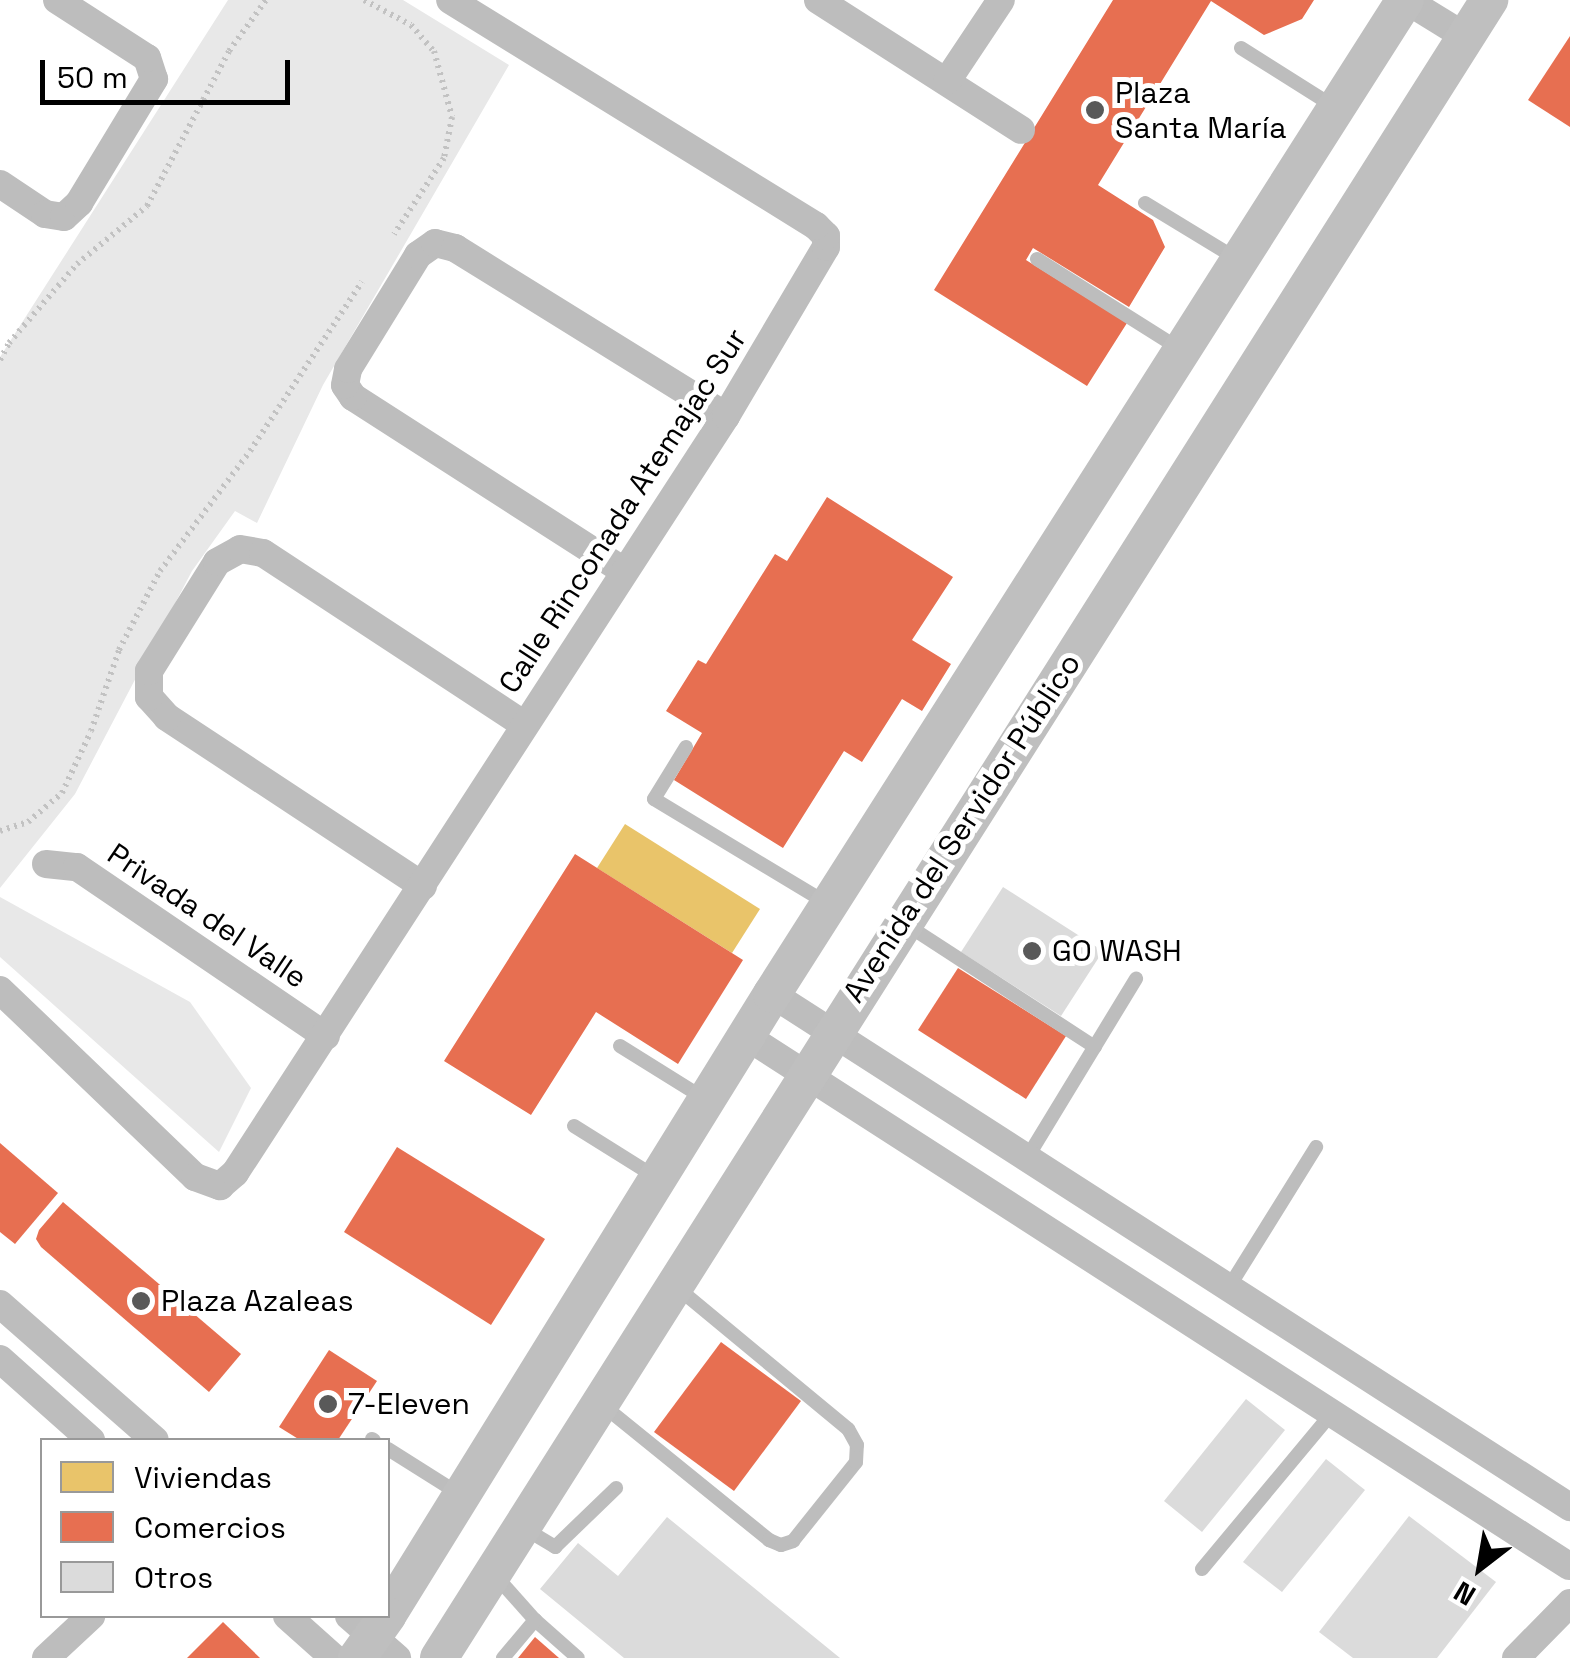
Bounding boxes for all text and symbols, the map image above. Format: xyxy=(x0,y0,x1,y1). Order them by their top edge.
scale bar xyxy=(45,40,295,102)
text: 50 m xyxy=(57,58,128,97)
place label: Plaza Santa María xyxy=(1115,75,1286,146)
marker: Plaza Santa María xyxy=(1084,99,1106,121)
street label: Calle Rinconada Atemajac Sur xyxy=(491,322,755,700)
street label: Avenida del Servidor Público xyxy=(836,647,1088,1009)
street label: Privada del Valle xyxy=(100,836,314,996)
place label: GO WASH xyxy=(1052,933,1182,969)
marker: GO WASH xyxy=(1021,940,1043,962)
place label: Plaza Azaleas xyxy=(161,1283,354,1319)
marker: Plaza Azaleas xyxy=(130,1290,152,1312)
place label: 7-Eleven xyxy=(348,1386,470,1422)
marker: 7-Eleven xyxy=(317,1393,339,1415)
legend xyxy=(40,1438,390,1618)
text: Viviendas xyxy=(134,1458,272,1497)
text: Comercios xyxy=(134,1508,286,1547)
north arrow xyxy=(1430,1518,1530,1618)
text: Otros xyxy=(134,1558,213,1597)
text: N xyxy=(1447,1573,1482,1614)

